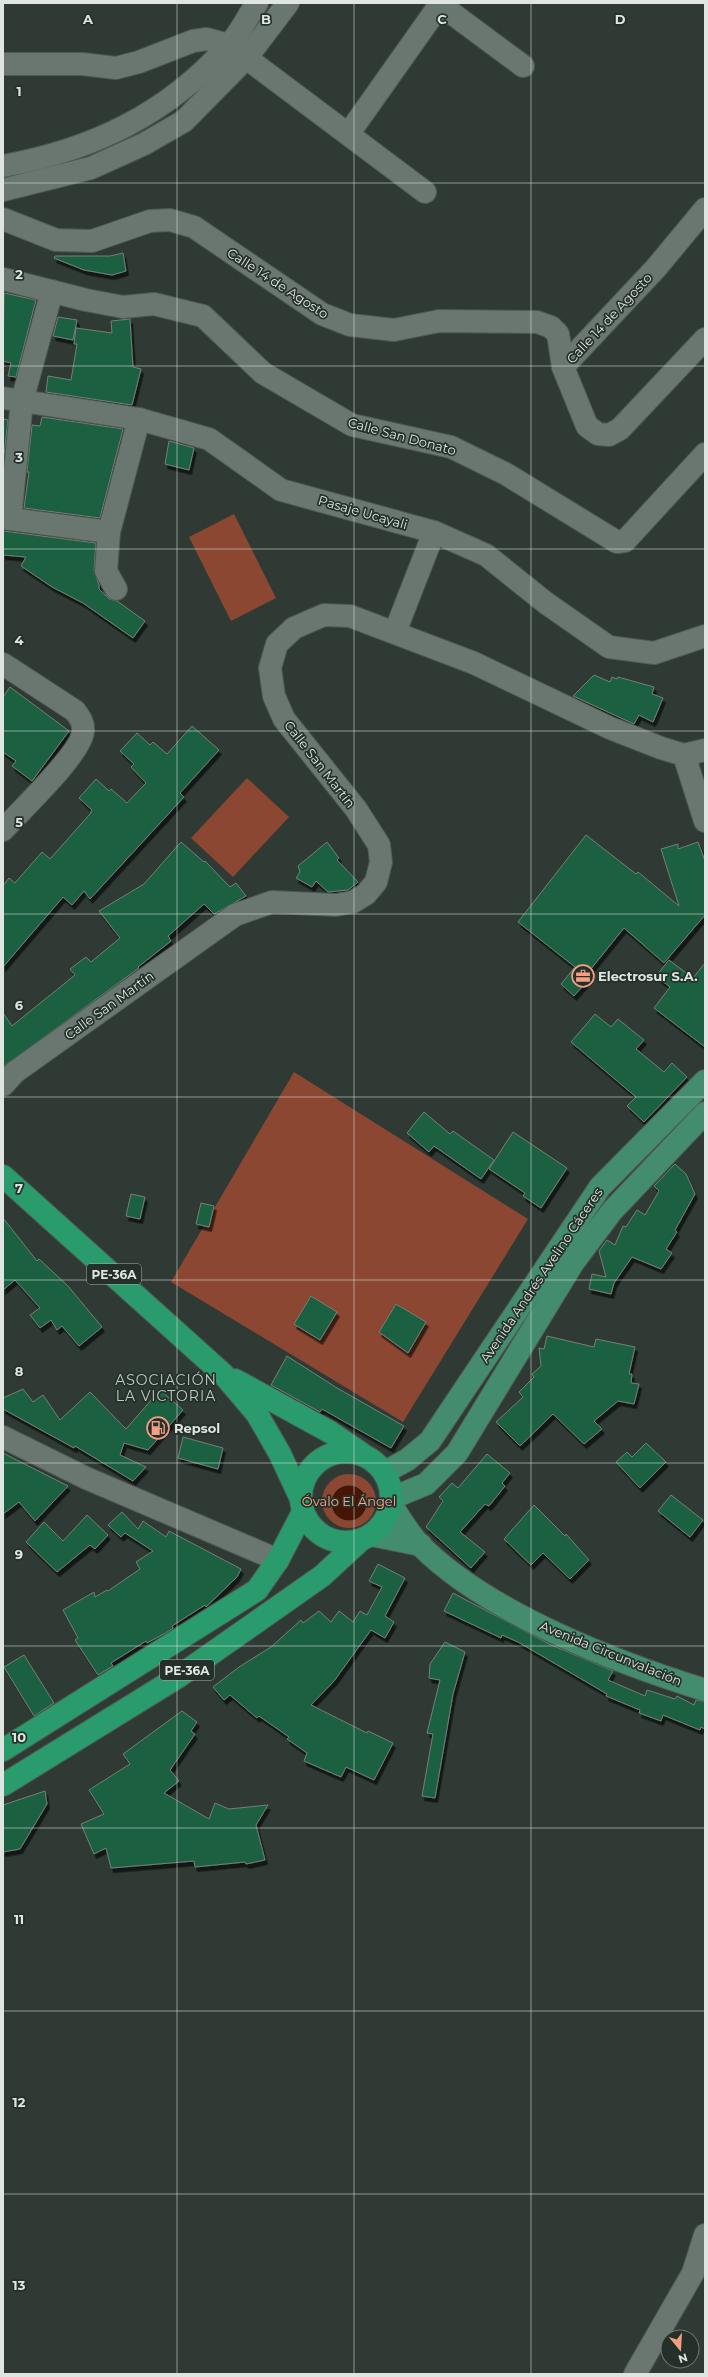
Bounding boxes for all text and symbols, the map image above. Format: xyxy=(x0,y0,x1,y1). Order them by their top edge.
text: A xyxy=(82,11,94,27)
text: B xyxy=(261,11,271,27)
text: C xyxy=(437,11,447,27)
text: D xyxy=(615,11,626,27)
text: 1 xyxy=(16,83,22,99)
street label: Calle 14 de Agosto xyxy=(224,244,332,322)
text: 2 xyxy=(15,266,23,282)
street label: Calle 14 de Agosto xyxy=(563,270,655,366)
street label: Calle San Donato xyxy=(346,414,458,458)
text: 3 xyxy=(14,449,23,465)
street label: Pasaje Ucayali xyxy=(317,492,409,532)
text: 4 xyxy=(15,632,24,648)
street label: Calle San Martín xyxy=(281,717,359,811)
text: 5 xyxy=(15,814,23,830)
office icon: Electrosur S.A. xyxy=(570,963,596,989)
street label: Calle San Martín xyxy=(61,967,157,1043)
place label: Electrosur S.A. xyxy=(598,968,698,984)
text: 6 xyxy=(15,997,24,1013)
text: 7 xyxy=(15,1180,23,1196)
street label: Avenida Andrés Avelino Cáceres xyxy=(476,1184,606,1366)
road number: PE-36A xyxy=(87,1264,141,1284)
text: 8 xyxy=(15,1363,24,1379)
district label: ASOCIACIÓN LA VICTORIA xyxy=(115,1371,217,1405)
fuel station icon: Repsol xyxy=(145,1415,171,1441)
place label: Repsol xyxy=(174,1420,220,1436)
park label: Óvalo El Ángel xyxy=(302,1493,396,1509)
text: 9 xyxy=(15,1546,23,1562)
street label: Avenida Circunvalación xyxy=(538,1617,684,1689)
road number: PE-36A xyxy=(160,1660,214,1680)
text: 10 xyxy=(12,1729,26,1745)
text: 11 xyxy=(14,1911,24,1927)
text: 12 xyxy=(13,2094,26,2110)
text: 13 xyxy=(13,2277,26,2293)
north arrow xyxy=(660,2329,700,2369)
text: N xyxy=(677,2350,689,2367)

